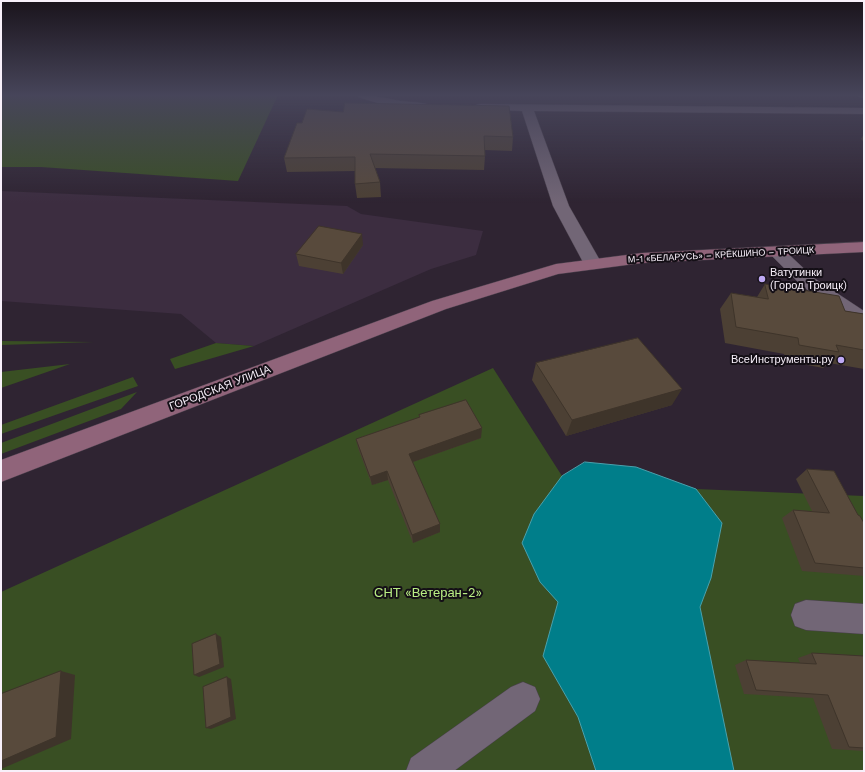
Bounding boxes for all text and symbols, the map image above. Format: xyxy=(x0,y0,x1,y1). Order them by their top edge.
street label: М-1 «БЕЛАРУСЬ» – КРЁКШИНО – ТРОИЦК xyxy=(628,245,814,265)
place label: Ватутинки (Город Троицк) xyxy=(770,266,847,292)
marker: Ватутинки (Город Троицк) xyxy=(757,274,767,284)
place label: ВсеИнструменты.ру xyxy=(731,353,833,367)
marker: ВсеИнструменты.ру xyxy=(836,355,846,365)
street label: ГОРОДСКАЯ УЛИЦА xyxy=(168,363,272,413)
park label: СНТ «Ветеран-2» xyxy=(374,585,482,601)

